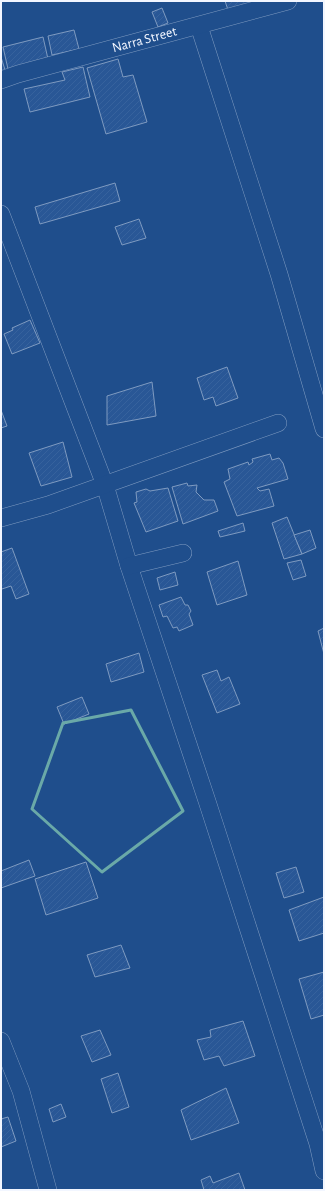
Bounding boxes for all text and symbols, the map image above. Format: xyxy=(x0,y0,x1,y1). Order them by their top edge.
street label: Narra Street xyxy=(111,24,179,55)

